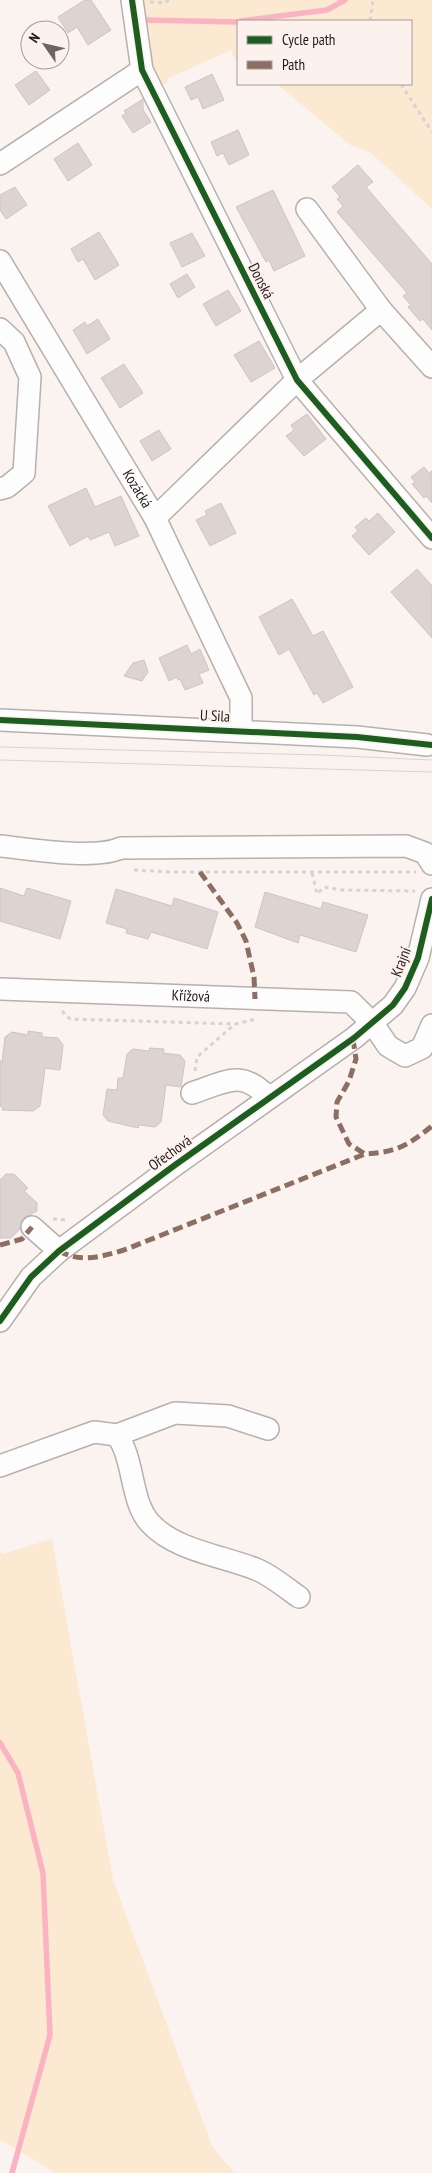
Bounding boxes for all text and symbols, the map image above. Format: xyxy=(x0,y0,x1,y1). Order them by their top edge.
north arrow xyxy=(20,20,70,70)
legend xyxy=(237,20,412,85)
text: N xyxy=(25,30,44,46)
text: Cycle path xyxy=(282,30,335,49)
text: Path xyxy=(282,55,305,74)
street label: Donská xyxy=(244,260,279,302)
street label: Kozácká xyxy=(119,466,157,511)
street label: U Sila xyxy=(199,705,231,726)
street label: Krajní xyxy=(386,944,415,979)
street label: Křížová xyxy=(171,985,210,1006)
street label: Ořechová xyxy=(144,1131,195,1175)

